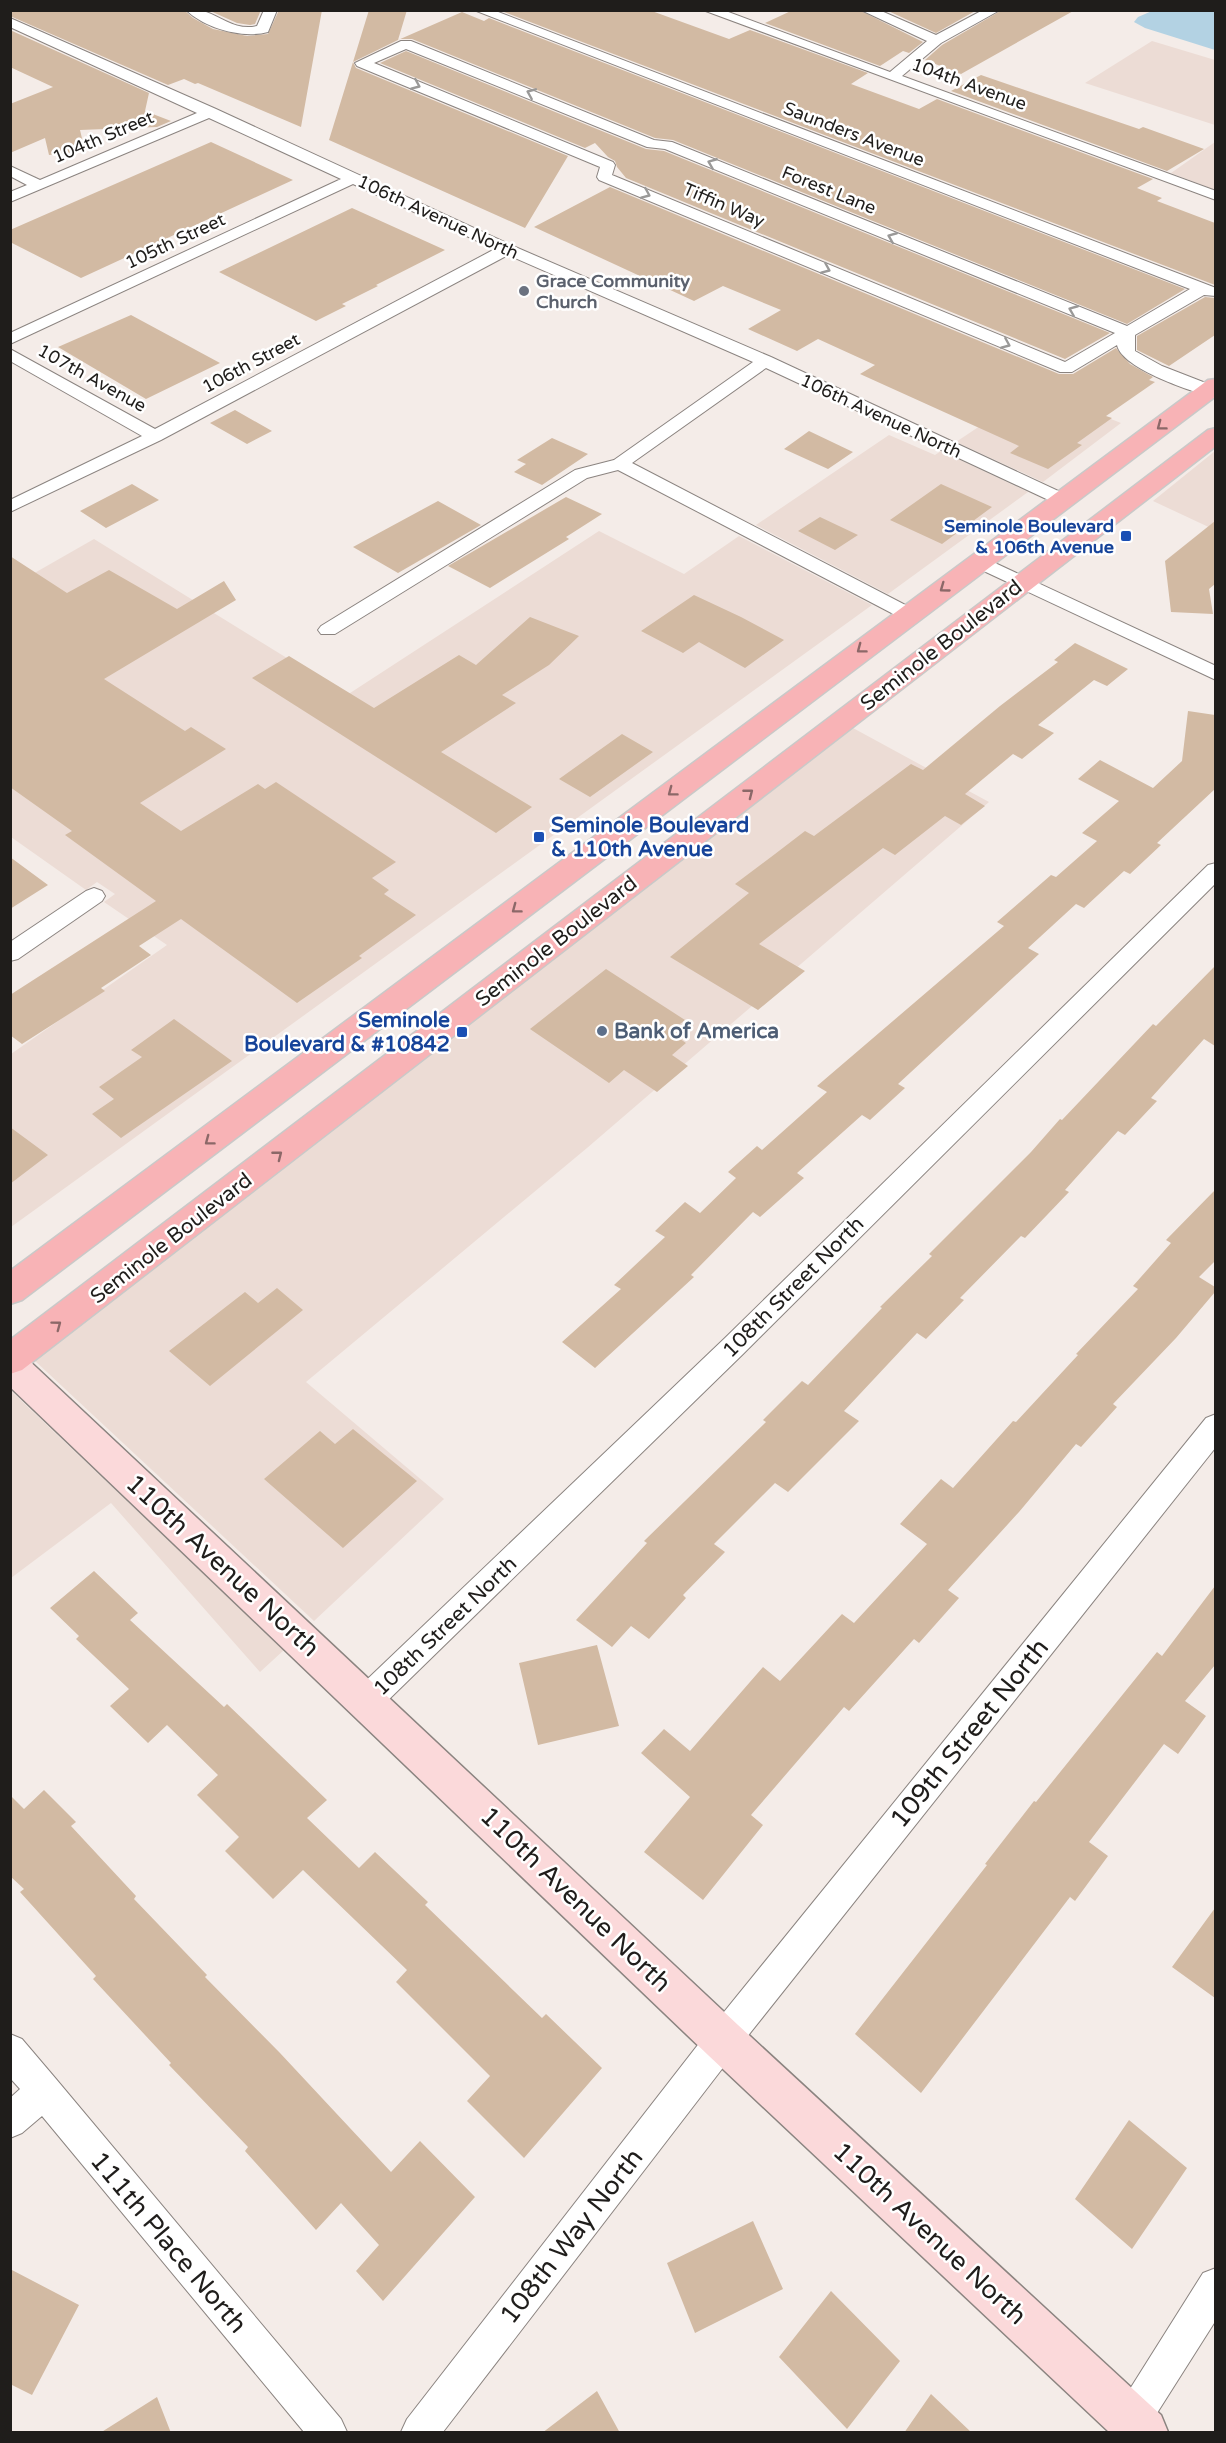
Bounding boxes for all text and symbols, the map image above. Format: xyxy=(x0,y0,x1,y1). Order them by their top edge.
street label: 104th Avenue xyxy=(908,53,1030,115)
one-way arrow xyxy=(410,78,421,90)
one-way arrow xyxy=(526,88,537,100)
street label: Saunders Avenue xyxy=(780,97,928,171)
street label: 104th Street xyxy=(49,106,157,168)
one-way arrow xyxy=(707,158,718,170)
street label: Forest Lane xyxy=(779,161,879,219)
street label: 106th Avenue North xyxy=(354,170,522,264)
street label: Tiffin Way xyxy=(680,178,768,232)
one-way arrow xyxy=(640,187,651,199)
street label: 105th Street xyxy=(121,208,229,274)
one-way arrow xyxy=(888,231,898,244)
one-way arrow xyxy=(820,262,831,274)
place label: Grace Community Church xyxy=(536,270,690,313)
marker: Grace Community Church xyxy=(517,284,531,298)
one-way arrow xyxy=(1068,305,1079,317)
street label: 106th Street xyxy=(198,328,304,398)
one-way arrow xyxy=(1000,337,1011,349)
street label: 107th Avenue xyxy=(34,339,150,417)
street label: 106th Avenue North xyxy=(797,369,965,463)
one-way arrow xyxy=(1157,418,1168,429)
place label: Seminole Boulevard & 106th Avenue xyxy=(944,515,1114,558)
marker: Seminole Boulevard & 106th Avenue xyxy=(1119,529,1133,543)
street label: Seminole Boulevard xyxy=(855,575,1027,716)
one-way arrow xyxy=(939,581,950,592)
one-way arrow xyxy=(857,642,868,653)
one-way arrow xyxy=(667,785,678,796)
one-way arrow xyxy=(743,789,754,800)
place label: Seminole Boulevard & 110th Avenue xyxy=(551,813,749,862)
marker: Seminole Boulevard & 110th Avenue xyxy=(532,830,546,844)
street label: Seminole Boulevard xyxy=(470,871,642,1012)
one-way arrow xyxy=(512,902,523,913)
place label: Seminole Boulevard & #10842 xyxy=(244,1008,450,1057)
place label: Bank of America xyxy=(614,1019,779,1044)
marker: Bank of America xyxy=(595,1024,609,1038)
marker: Seminole Boulevard & #10842 xyxy=(455,1025,469,1039)
one-way arrow xyxy=(205,1133,216,1144)
one-way arrow xyxy=(272,1151,283,1162)
street label: Seminole Boulevard xyxy=(85,1168,257,1309)
street label: 108th Street North xyxy=(718,1212,869,1363)
one-way arrow xyxy=(50,1321,61,1332)
street label: 110th Avenue North xyxy=(119,1468,326,1663)
street label: 108th Street North xyxy=(369,1552,522,1701)
street label: 109th Street North xyxy=(884,1632,1055,1834)
street label: 110th Avenue North xyxy=(474,1800,678,1999)
street label: 110th Avenue North xyxy=(826,2136,1033,2331)
street label: 108th Way North xyxy=(493,2142,649,2330)
street label: 111th Place North xyxy=(84,2145,254,2339)

